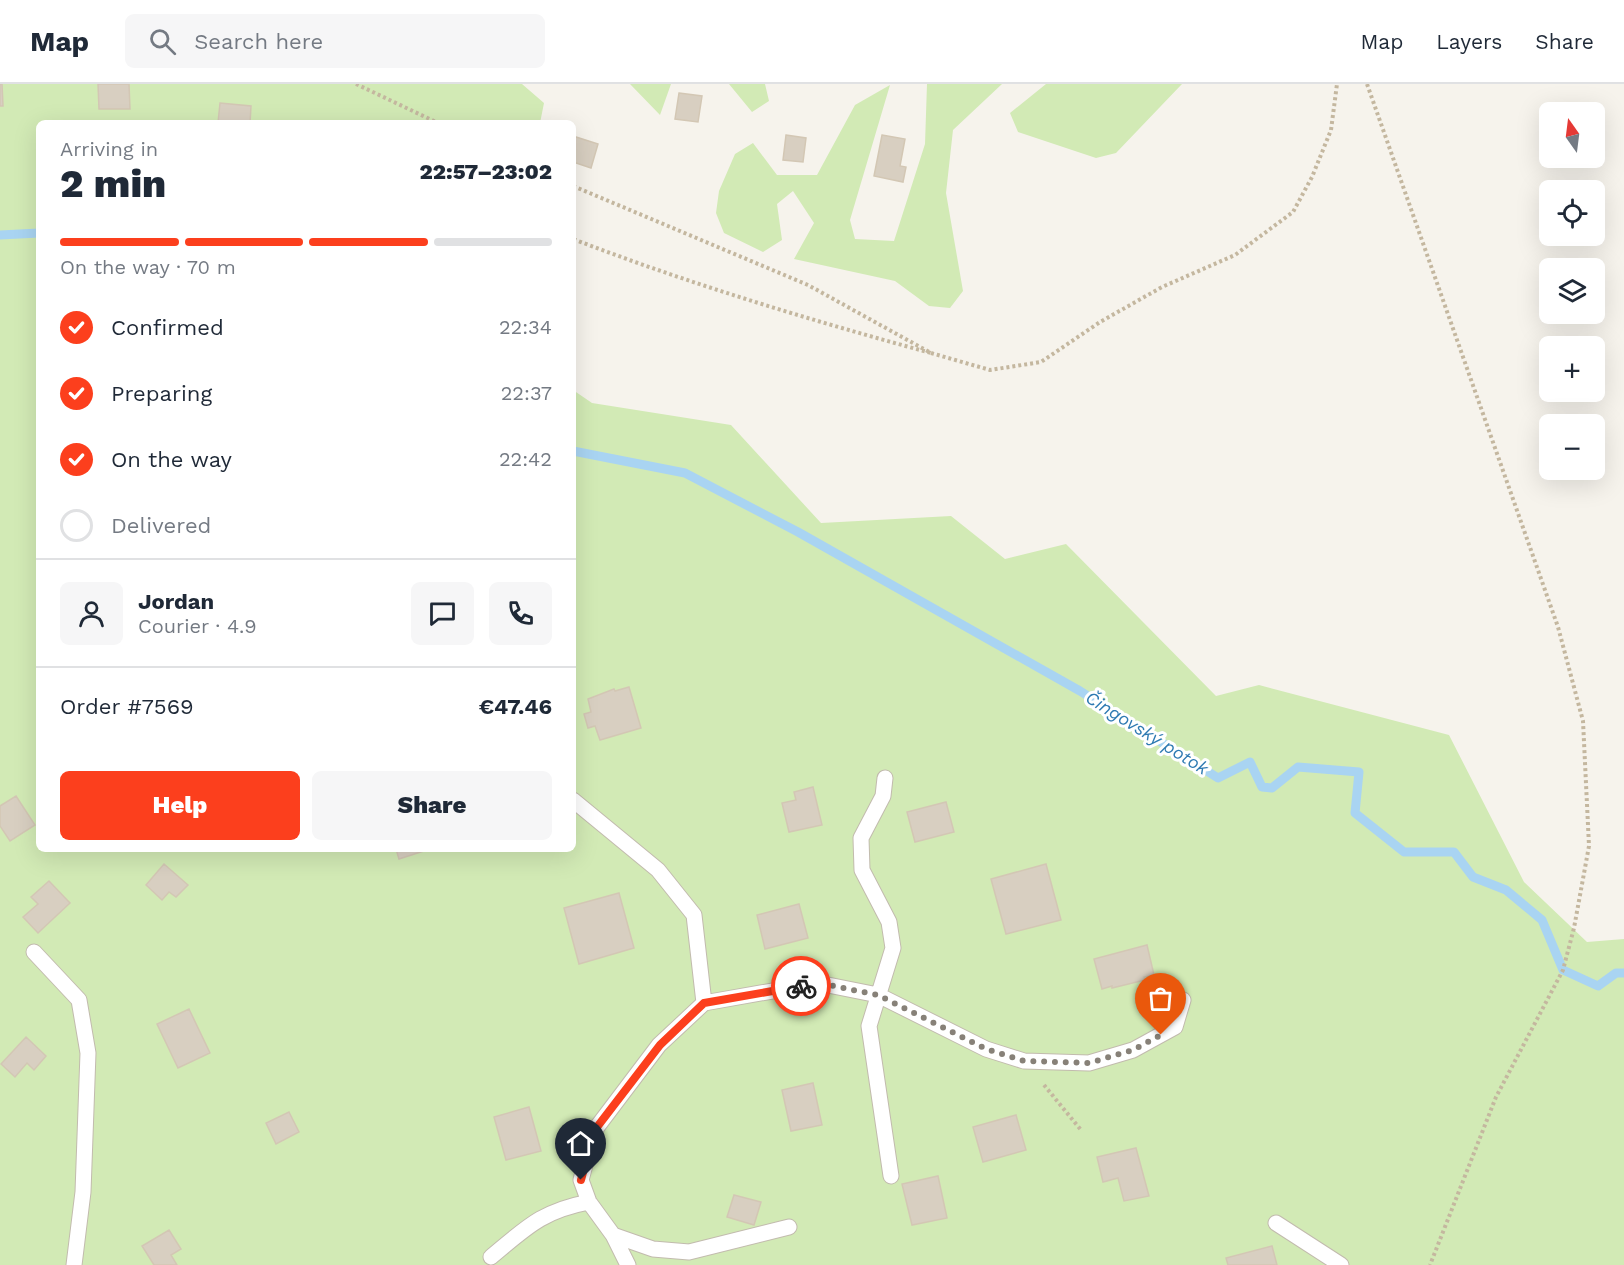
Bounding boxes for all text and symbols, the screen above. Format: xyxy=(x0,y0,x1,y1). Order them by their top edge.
search box xyxy=(125,14,545,68)
text: Map xyxy=(30,25,89,58)
icon: search xyxy=(146,25,179,58)
text: Search here xyxy=(194,29,323,54)
text: Map xyxy=(1360,29,1403,54)
text: Layers xyxy=(1436,29,1502,54)
text: Share xyxy=(1535,29,1594,54)
north arrow xyxy=(1539,102,1605,168)
map controls xyxy=(1539,102,1605,480)
text: Arriving in xyxy=(60,137,158,161)
text: 22:57–23:02 xyxy=(420,159,552,184)
text: 2 min xyxy=(60,161,166,206)
button: locate xyxy=(1539,180,1605,246)
text: On the way · 70 m xyxy=(60,255,236,279)
button: layers xyxy=(1539,258,1605,324)
icon: check xyxy=(60,311,93,344)
text: Confirmed xyxy=(111,315,224,340)
text: 22:34 xyxy=(499,315,552,339)
button: + xyxy=(1539,336,1605,402)
icon: check xyxy=(60,377,93,410)
text: Preparing xyxy=(111,381,212,406)
text: 22:37 xyxy=(501,381,552,405)
button: − xyxy=(1539,414,1605,480)
icon: check xyxy=(60,443,93,476)
text: On the way xyxy=(111,447,232,472)
text: 22:42 xyxy=(499,447,552,471)
text: Delivered xyxy=(111,513,211,538)
button: person xyxy=(60,582,123,645)
button: chat xyxy=(411,582,474,645)
button: phone xyxy=(489,582,552,645)
text: Jordan xyxy=(138,589,214,614)
text: Courier · 4.9 xyxy=(138,614,257,638)
water label: Čingovský potok xyxy=(1082,686,1214,779)
text: Order #7569 xyxy=(60,694,194,719)
text: €47.46 xyxy=(479,694,552,719)
button: Help xyxy=(60,771,300,840)
button: Share xyxy=(312,771,552,840)
courier xyxy=(771,956,831,1016)
icon: bike xyxy=(785,970,818,1003)
pin xyxy=(1135,973,1186,1035)
icon: bag xyxy=(1144,982,1177,1015)
pin xyxy=(555,1118,606,1180)
icon: home xyxy=(564,1127,597,1160)

